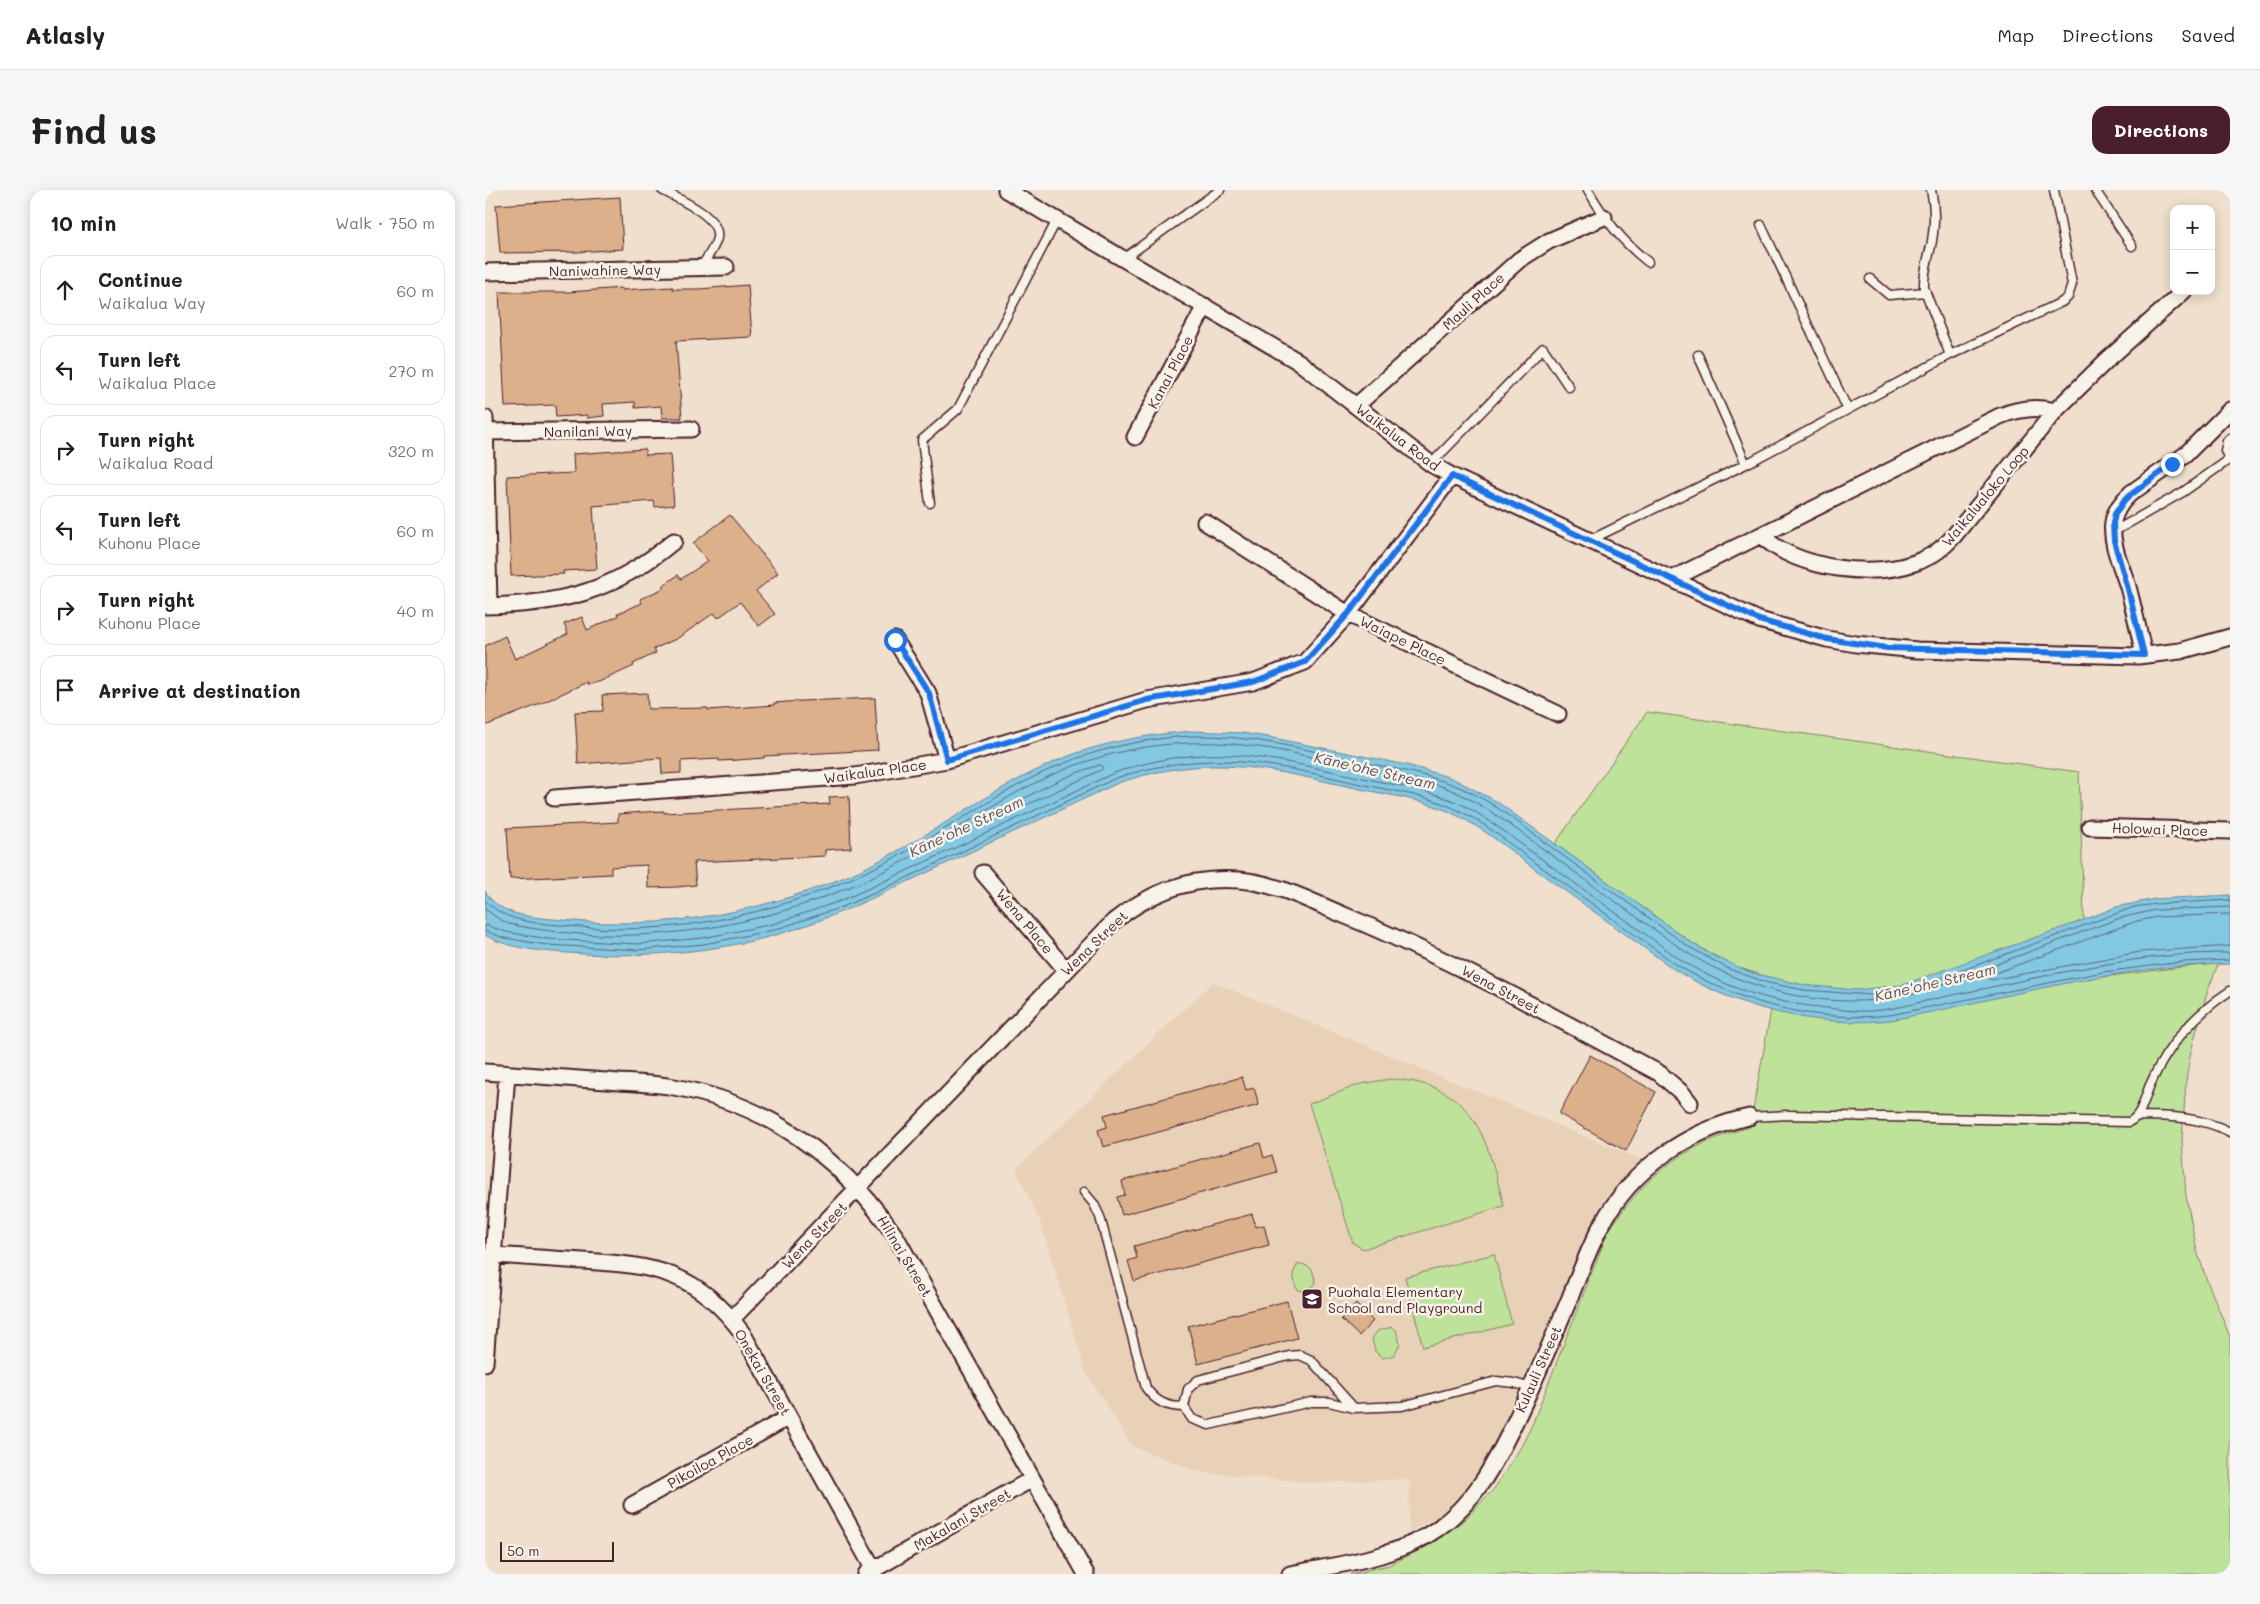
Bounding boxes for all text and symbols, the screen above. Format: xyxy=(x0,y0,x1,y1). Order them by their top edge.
text: Atlasly xyxy=(25,19,105,50)
text: Map xyxy=(1997,23,2034,47)
text: Directions xyxy=(2062,23,2154,47)
text: Saved xyxy=(2182,23,2235,47)
button: Directions xyxy=(2092,106,2230,154)
text: Find us xyxy=(30,107,157,153)
map controls xyxy=(2170,205,2215,295)
button: + xyxy=(2170,205,2215,250)
text: 10 min xyxy=(50,209,116,236)
text: Walk · 750 m xyxy=(335,212,435,233)
button: − xyxy=(2170,250,2215,295)
street label: Naniwahine Way xyxy=(549,260,661,280)
text: Continue xyxy=(98,267,183,292)
street label: Mauli Place xyxy=(1438,268,1508,334)
icon: ahead xyxy=(51,276,79,304)
text: 60 m xyxy=(397,280,434,301)
text: Waikalua Way xyxy=(98,292,206,313)
street label: Kanai Place xyxy=(1143,332,1197,412)
text: Turn left xyxy=(98,347,181,372)
icon: left xyxy=(51,356,79,384)
text: 270 m xyxy=(388,360,434,381)
text: Waikalua Place xyxy=(98,372,216,393)
street label: Waikalua Road xyxy=(1352,399,1444,475)
street label: Nanilani Way xyxy=(544,421,632,441)
text: Turn right xyxy=(98,427,195,452)
icon: right xyxy=(51,436,79,464)
text: 320 m xyxy=(388,440,434,461)
street label: Waikalualoko Loop xyxy=(1937,442,2033,550)
text: Waikalua Road xyxy=(98,452,213,473)
route end xyxy=(2161,453,2184,476)
text: Turn left xyxy=(98,507,181,532)
icon: left xyxy=(51,516,79,544)
text: 60 m xyxy=(397,520,434,541)
text: Kuhonu Place xyxy=(98,532,201,553)
text: Turn right xyxy=(98,587,195,612)
icon: right xyxy=(51,596,79,624)
text: 40 m xyxy=(397,600,434,621)
street label: Waiape Place xyxy=(1357,611,1449,669)
text: Kuhonu Place xyxy=(98,612,201,633)
route start xyxy=(884,629,907,652)
icon: arrive xyxy=(51,676,79,704)
text: Arrive at destination xyxy=(98,678,301,703)
water label: Kāne'ohe Stream xyxy=(1312,746,1438,794)
street label: Waikalua Place xyxy=(822,754,928,788)
water label: Kāne'ohe Stream xyxy=(906,791,1026,861)
street label: Holowai Place xyxy=(2112,818,2208,840)
street label: Wena Place xyxy=(992,884,1058,958)
street label: Wena Street xyxy=(1056,906,1132,980)
water label: Kāne'ohe Stream xyxy=(1872,958,1998,1006)
street label: Wena Street xyxy=(1458,960,1544,1018)
street label: Wena Street xyxy=(777,1197,851,1273)
street label: Hilinai Street xyxy=(873,1212,937,1300)
place label: Puohala Elementary School and Playground xyxy=(1328,1282,1482,1317)
school or university icon: Puohala Elementary School and Playground xyxy=(1300,1287,1324,1311)
street label: Kulauli Street xyxy=(1510,1323,1566,1415)
street label: Onekai Street xyxy=(731,1325,795,1419)
street label: Pikoiloa Place xyxy=(664,1430,756,1492)
street label: Makalani Street xyxy=(910,1483,1014,1555)
scale bar xyxy=(500,1539,614,1562)
text: 50 m xyxy=(507,1541,539,1560)

